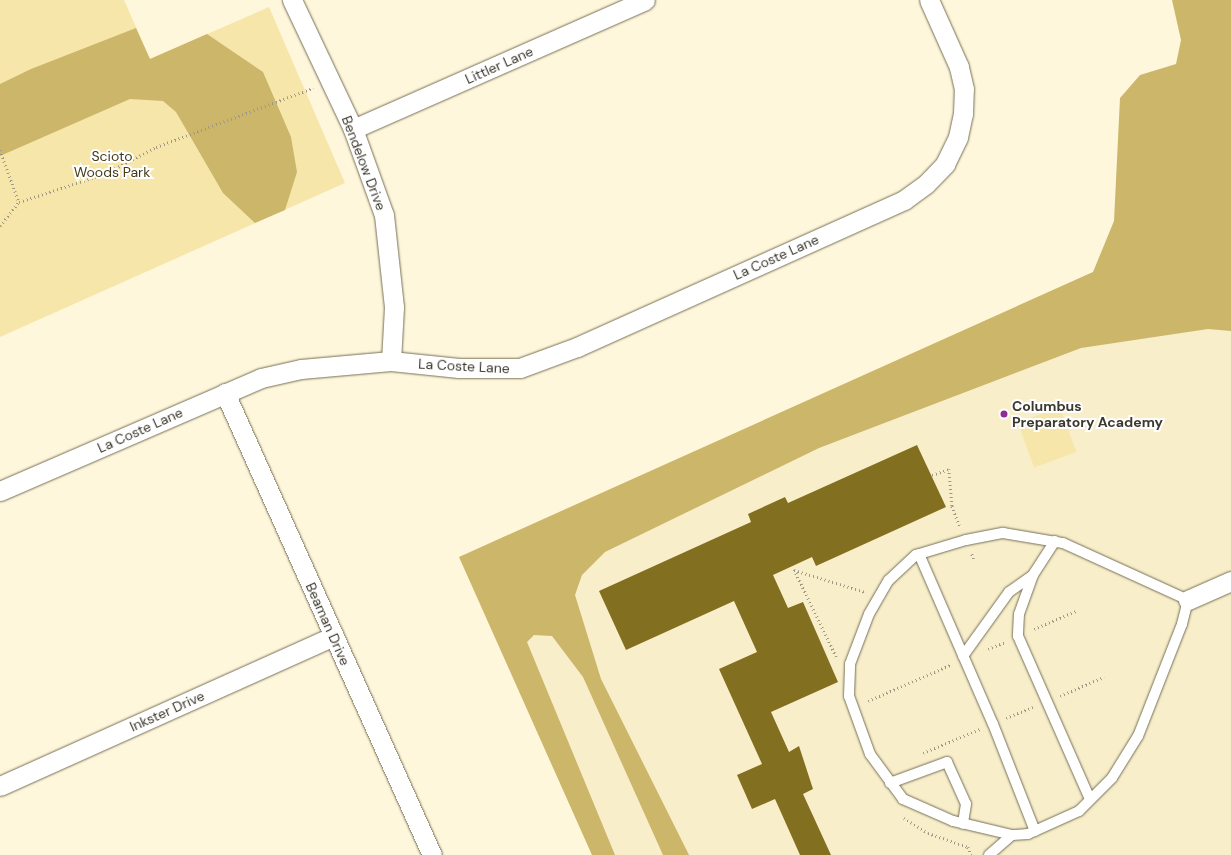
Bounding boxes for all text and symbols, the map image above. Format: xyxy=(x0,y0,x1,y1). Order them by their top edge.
street label: Littler Lane xyxy=(462,43,536,87)
street label: Bendelow Drive xyxy=(338,113,390,213)
park label: Scioto Woods Park xyxy=(74,148,150,180)
street label: La Coste Lane xyxy=(731,231,821,283)
street label: La Coste Lane xyxy=(418,355,510,377)
place label: Columbus Preparatory Academy xyxy=(1012,398,1163,430)
street label: La Coste Lane xyxy=(95,404,185,456)
marker: Columbus Preparatory Academy xyxy=(999,409,1009,419)
street label: Beaman Drive xyxy=(302,580,354,668)
street label: Inkster Drive xyxy=(127,687,207,735)

